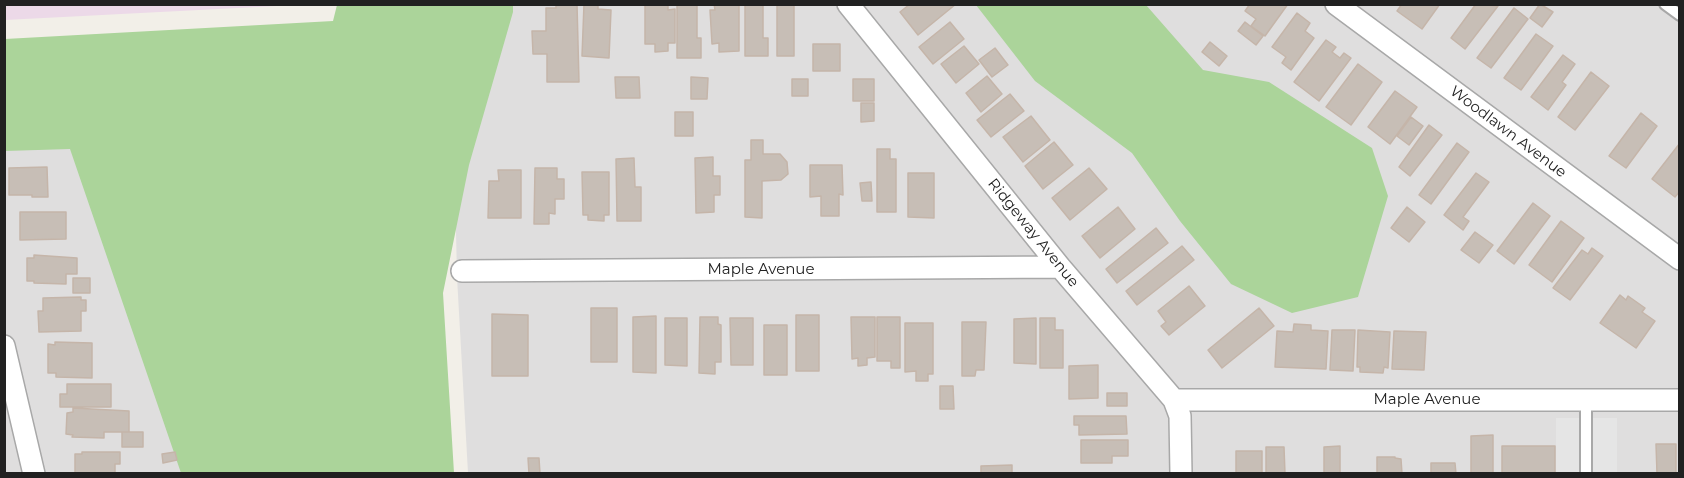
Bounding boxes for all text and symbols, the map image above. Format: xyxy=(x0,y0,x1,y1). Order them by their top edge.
street label: Woodlawn Avenue xyxy=(1446,82,1570,182)
street label: Ridgeway Avenue xyxy=(984,175,1082,291)
street label: Maple Avenue xyxy=(708,261,814,279)
street label: Maple Avenue xyxy=(1374,391,1480,409)

